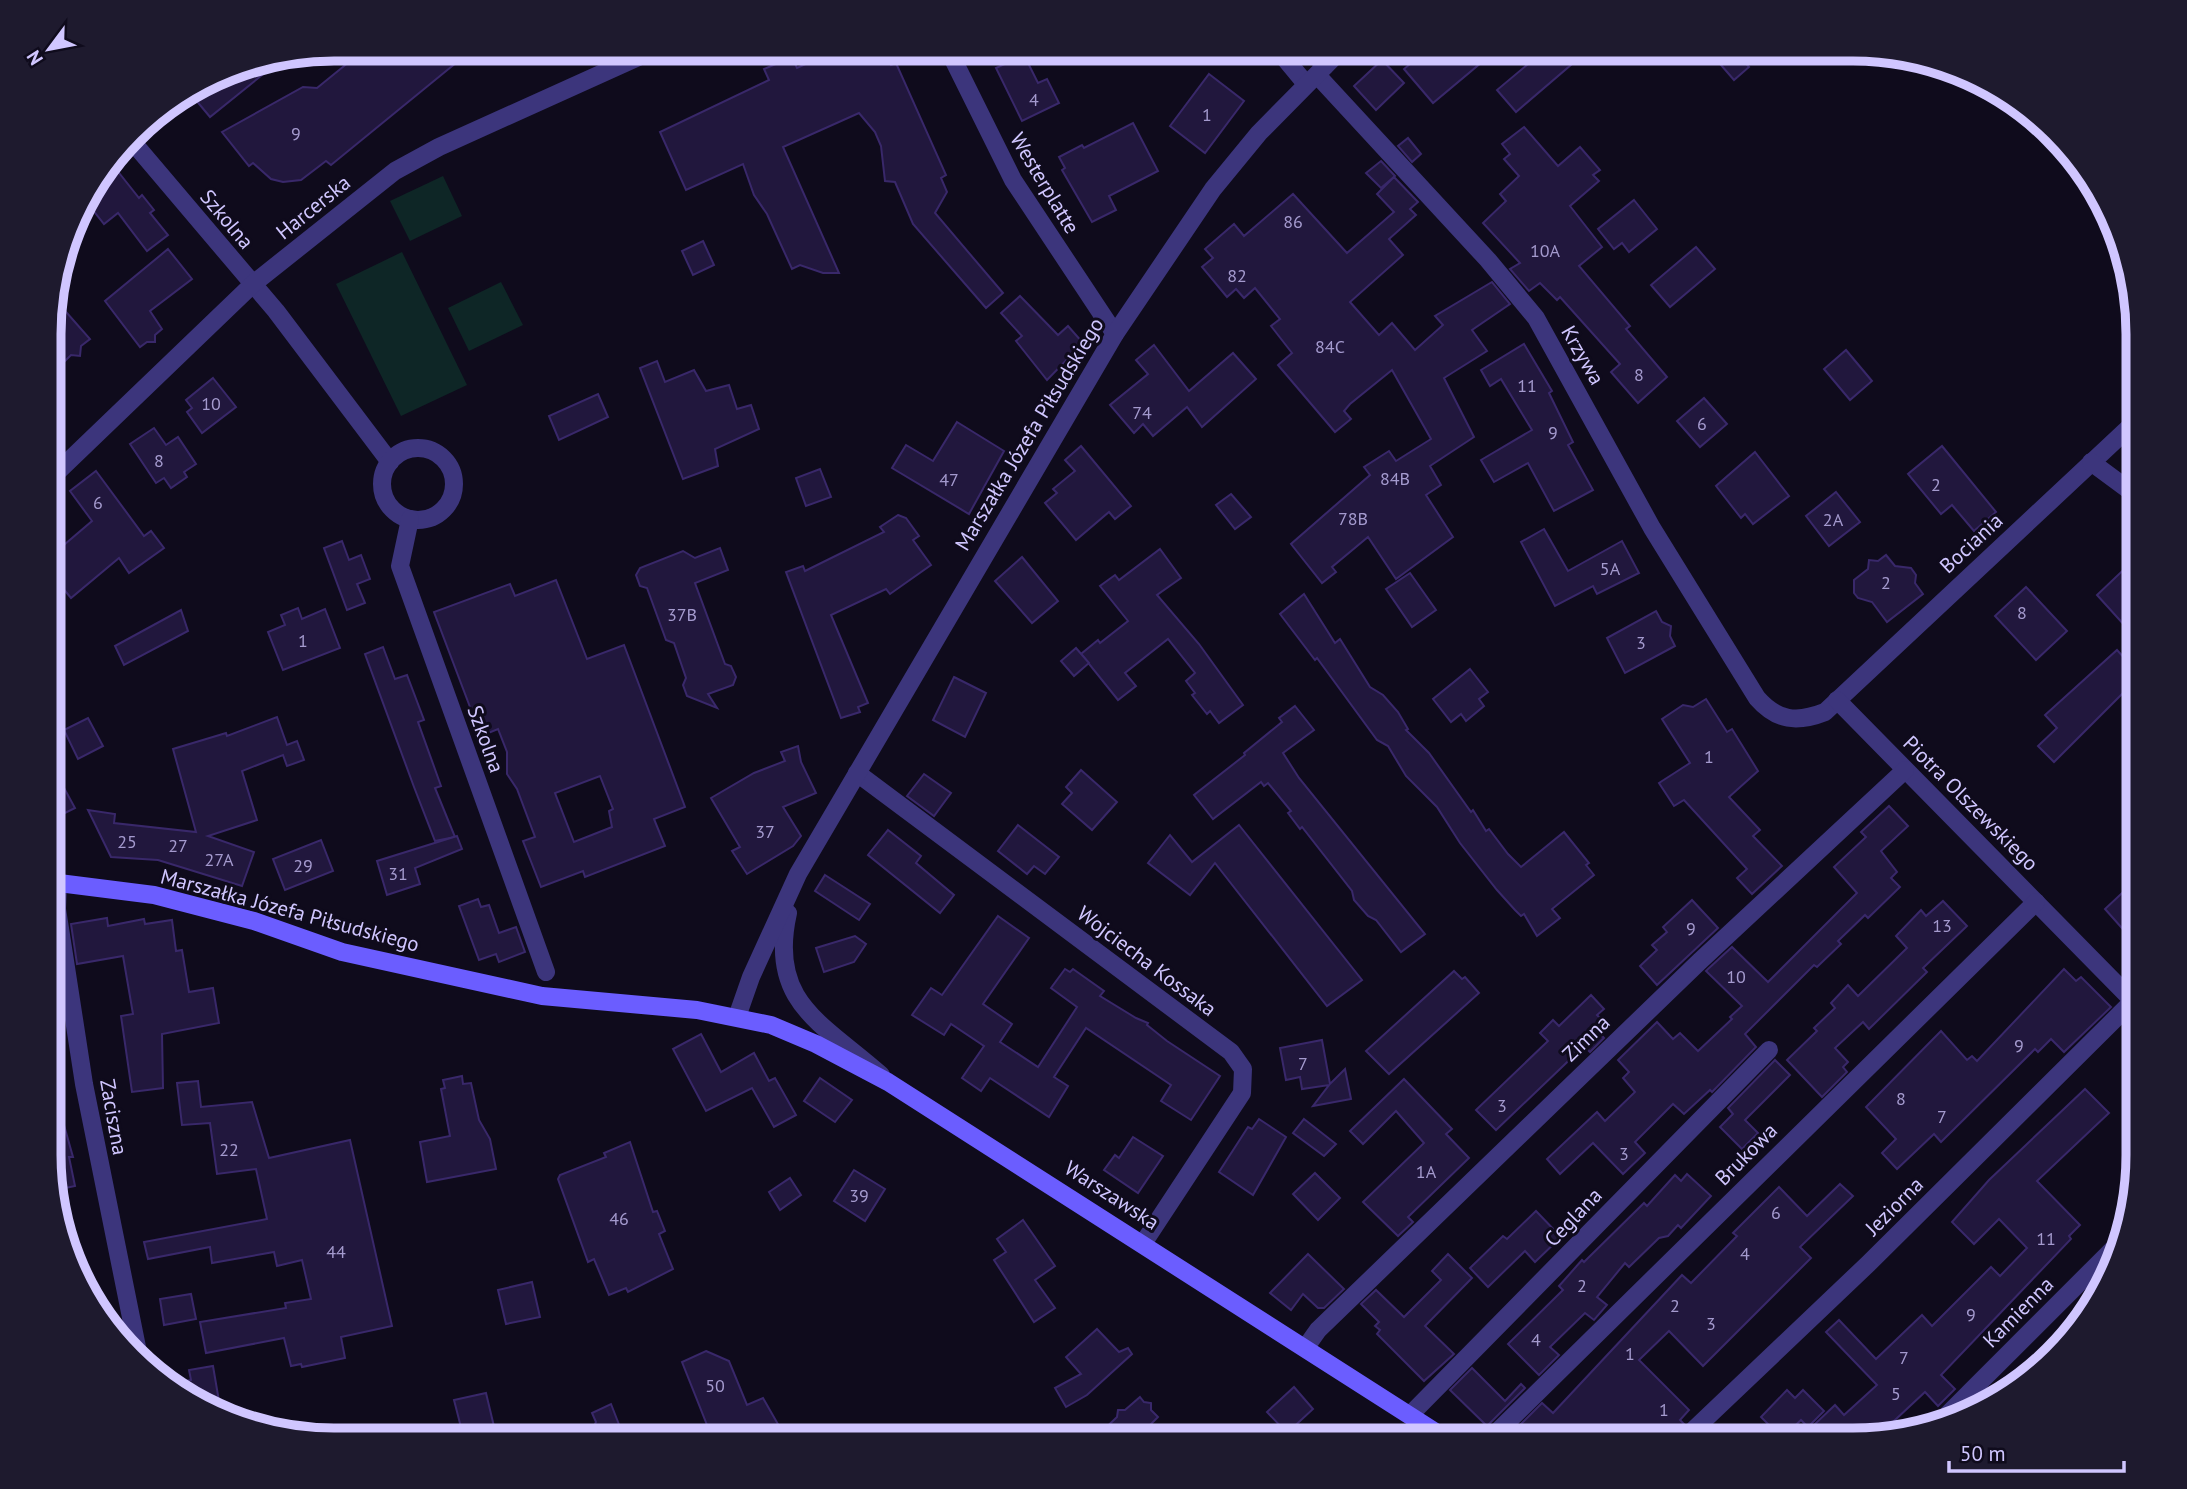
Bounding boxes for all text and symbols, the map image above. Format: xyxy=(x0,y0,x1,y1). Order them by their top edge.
north arrow xyxy=(14,14,84,84)
text: N xyxy=(21,46,48,70)
house number: 4 xyxy=(1029,88,1039,111)
house number: 1 xyxy=(1202,103,1212,126)
house number: 9 xyxy=(291,122,301,145)
street label: Westerplatte xyxy=(1004,127,1086,239)
street label: Harcerska xyxy=(270,169,356,245)
street label: Szkolna xyxy=(194,184,260,254)
house number: 86 xyxy=(1283,210,1303,233)
house number: 10A xyxy=(1530,239,1561,262)
house number: 82 xyxy=(1227,264,1247,287)
street label: Marszałka Józefa Piłsudskiego xyxy=(949,313,1109,555)
street label: Krzywa xyxy=(1555,320,1611,390)
house number: 84C xyxy=(1315,335,1345,358)
house number: 8 xyxy=(1634,363,1644,386)
house number: 11 xyxy=(1517,374,1537,397)
house number: 10 xyxy=(201,392,221,415)
house number: 74 xyxy=(1132,401,1152,424)
house number: 6 xyxy=(1697,412,1707,435)
house number: 9 xyxy=(1548,421,1558,444)
house number: 8 xyxy=(154,449,164,472)
house number: 84B xyxy=(1380,467,1410,490)
house number: 47 xyxy=(939,468,959,491)
house number: 2 xyxy=(1931,473,1941,496)
house number: 6 xyxy=(93,491,103,514)
house number: 78B xyxy=(1338,507,1368,530)
street label: Bociania xyxy=(1934,507,2008,579)
house number: 2A xyxy=(1823,508,1844,531)
house number: 5A xyxy=(1600,557,1621,580)
house number: 2 xyxy=(1881,571,1891,594)
house number: 8 xyxy=(2017,601,2027,624)
house number: 37B xyxy=(667,603,697,626)
house number: 1 xyxy=(298,629,308,652)
house number: 3 xyxy=(1636,631,1646,654)
street label: Szkolna xyxy=(461,702,511,776)
street label: Piotra Olszewskiego xyxy=(1898,730,2044,876)
house number: 1 xyxy=(1704,745,1714,768)
house number: 37 xyxy=(755,820,775,843)
house number: 25 xyxy=(117,830,137,853)
house number: 27 xyxy=(168,834,188,857)
house number: 27A xyxy=(204,848,234,871)
house number: 29 xyxy=(293,854,313,877)
street label: Marszałka Józefa Piłsudskiego xyxy=(158,862,422,958)
house number: 31 xyxy=(388,862,408,885)
street label: Wojciecha Kossaka xyxy=(1072,900,1222,1022)
house number: 13 xyxy=(1932,914,1952,937)
house number: 9 xyxy=(1686,917,1696,940)
house number: 10 xyxy=(1726,965,1746,988)
street label: Zimna xyxy=(1556,1009,1616,1067)
house number: 9 xyxy=(2014,1034,2024,1057)
house number: 7 xyxy=(1298,1052,1308,1075)
street label: Zaciszna xyxy=(94,1077,134,1157)
house number: 8 xyxy=(1896,1087,1906,1110)
house number: 3 xyxy=(1497,1094,1507,1117)
house number: 7 xyxy=(1937,1105,1947,1128)
street label: Brukowa xyxy=(1709,1117,1783,1191)
house number: 22 xyxy=(219,1138,239,1161)
house number: 3 xyxy=(1619,1142,1629,1165)
street label: Warszawska xyxy=(1060,1154,1164,1236)
house number: 1A xyxy=(1416,1160,1437,1183)
street label: Jeziorna xyxy=(1858,1171,1929,1242)
street label: Ceglana xyxy=(1538,1182,1608,1252)
house number: 39 xyxy=(849,1184,869,1207)
house number: 6 xyxy=(1771,1201,1781,1224)
house number: 46 xyxy=(609,1207,629,1230)
house number: 11 xyxy=(2036,1227,2056,1250)
house number: 44 xyxy=(326,1240,346,1263)
house number: 4 xyxy=(1740,1242,1750,1265)
street label: Kamienna xyxy=(1977,1271,2059,1353)
house number: 2 xyxy=(1577,1274,1587,1297)
house number: 2 xyxy=(1670,1294,1680,1317)
house number: 9 xyxy=(1966,1303,1976,1326)
house number: 3 xyxy=(1706,1312,1716,1335)
house number: 4 xyxy=(1531,1328,1541,1351)
house number: 1 xyxy=(1625,1342,1635,1365)
house number: 7 xyxy=(1899,1346,1909,1369)
house number: 50 xyxy=(705,1374,725,1397)
house number: 5 xyxy=(1891,1382,1901,1405)
house number: 1 xyxy=(1659,1398,1669,1421)
scale bar xyxy=(1949,1430,2124,1474)
text: 50 m xyxy=(1960,1440,2006,1467)

